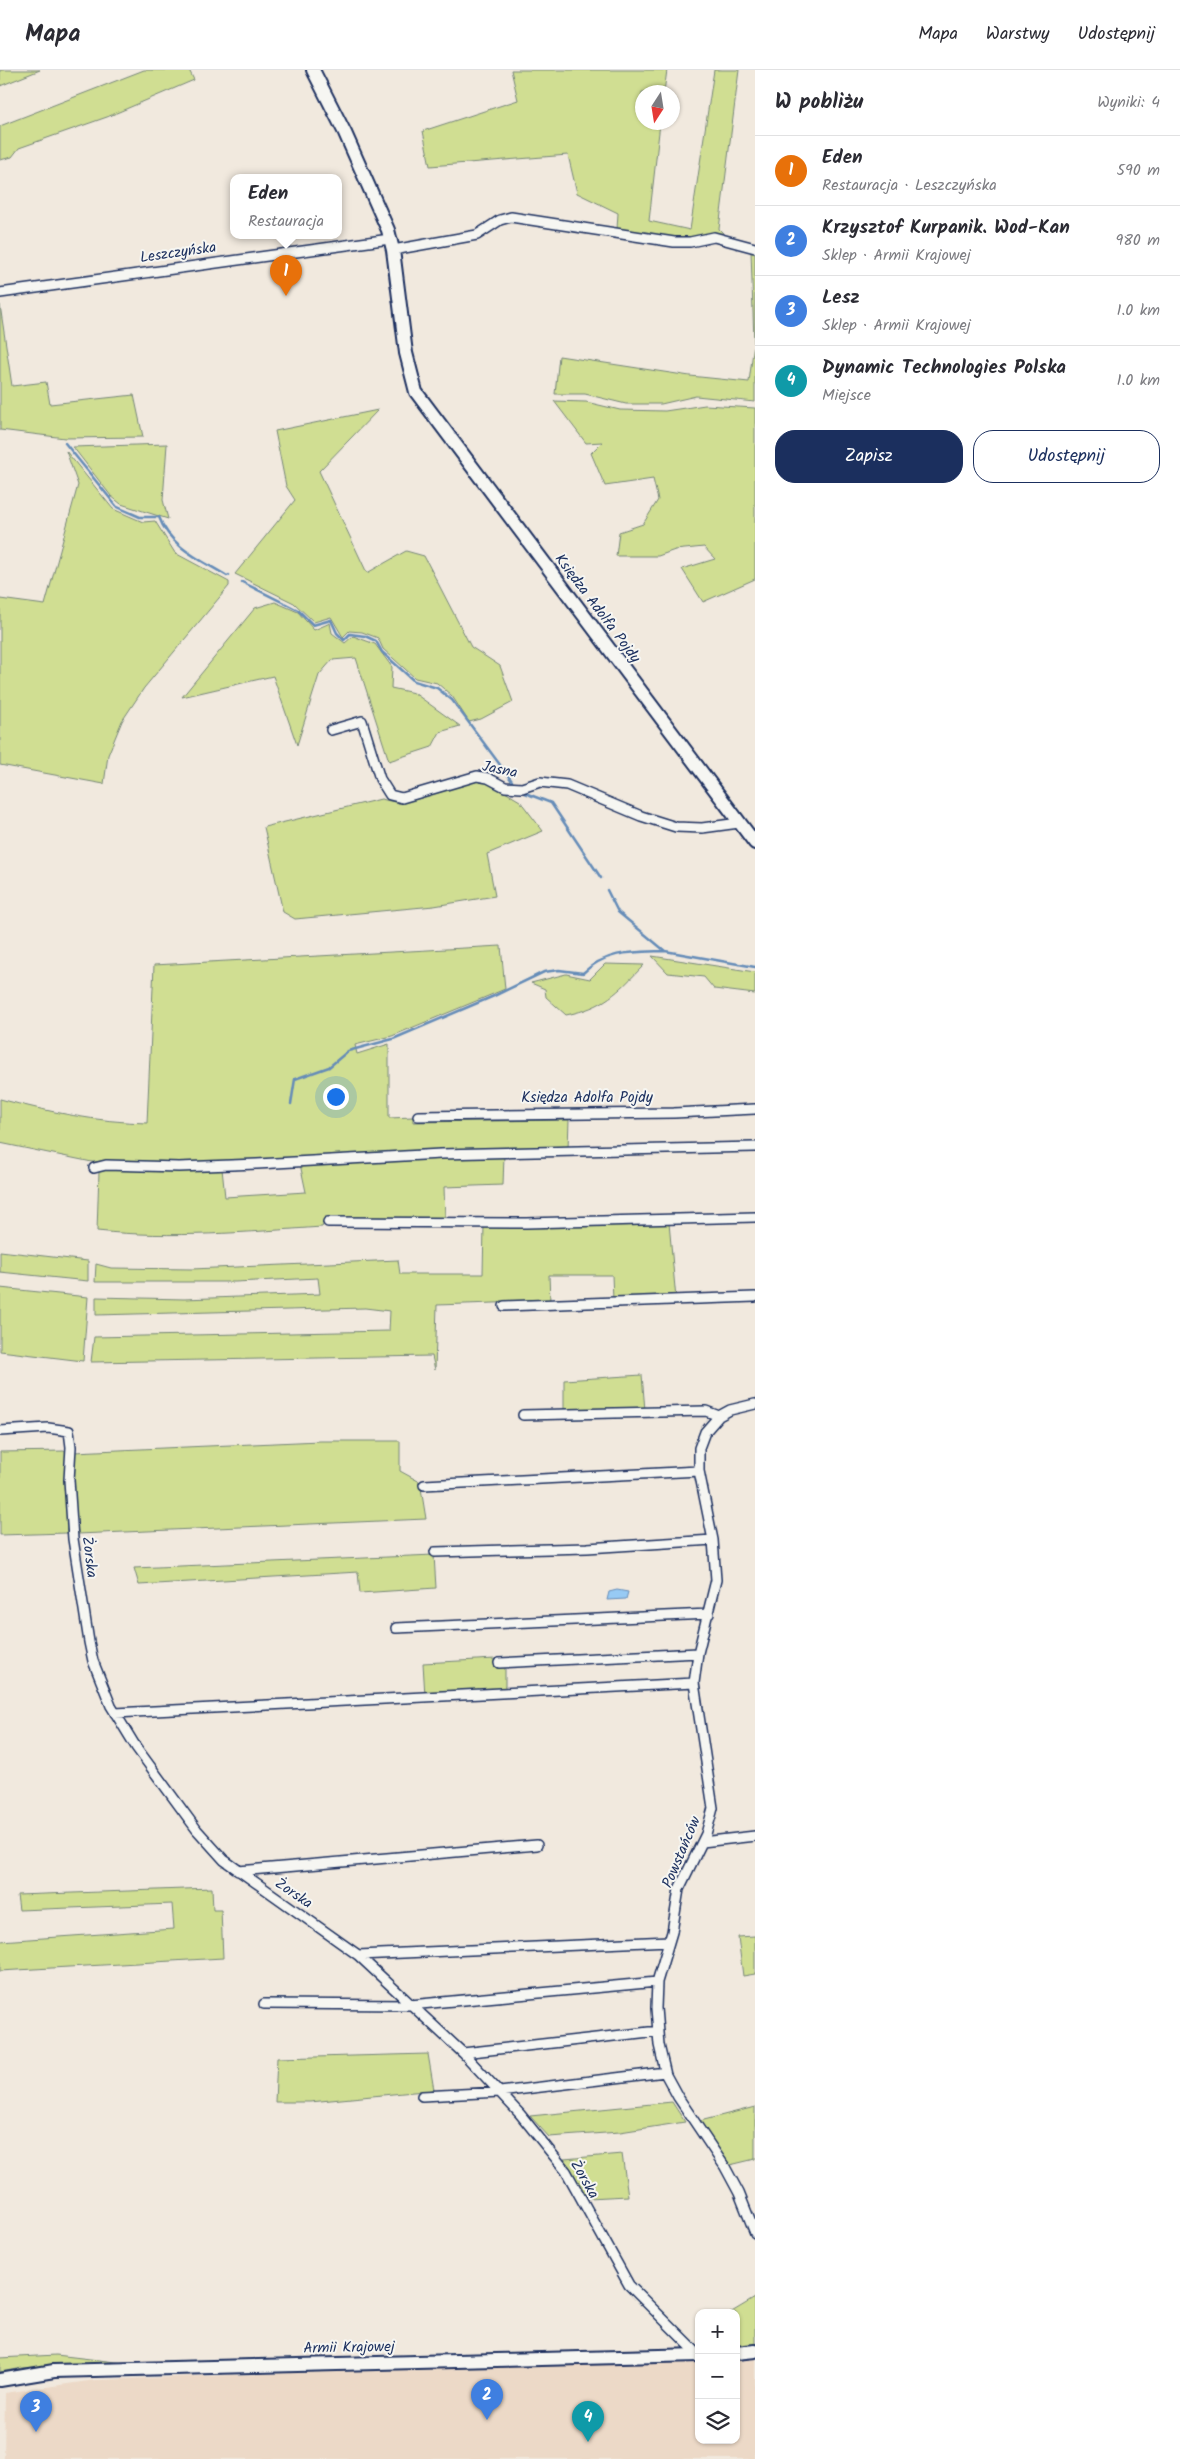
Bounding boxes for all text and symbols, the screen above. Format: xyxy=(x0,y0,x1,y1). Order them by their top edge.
text: Mapa xyxy=(25,15,81,54)
text: Mapa xyxy=(918,20,958,49)
text: Warstwy xyxy=(986,20,1050,49)
text: Udostępnij xyxy=(1078,20,1155,49)
north arrow xyxy=(635,85,680,130)
text: W pobliżu xyxy=(775,86,863,119)
text: Wyniki: 4 xyxy=(1097,90,1160,115)
text: Eden xyxy=(822,143,863,173)
text: 1 xyxy=(789,158,793,183)
text: 590 m xyxy=(1116,158,1160,183)
text: Restauracja · Leszczyńska xyxy=(822,173,997,198)
popup xyxy=(230,174,342,239)
text: Eden xyxy=(248,179,288,209)
text: Restauracja xyxy=(248,209,324,234)
text: Krzysztof Kurpanik. Wod-Kan xyxy=(822,213,1070,243)
text: 2 xyxy=(786,228,796,253)
text: 980 m xyxy=(1115,228,1160,253)
street label: Leszczyńska xyxy=(138,236,218,270)
text: Sklep · Armii Krajowej xyxy=(822,243,971,268)
pin: 1 xyxy=(270,255,302,296)
text: Lesz xyxy=(822,283,860,313)
text: 3 xyxy=(787,298,795,323)
text: 1.0 km xyxy=(1117,298,1160,323)
text: Sklep · Armii Krajowej xyxy=(822,313,971,338)
text: Dynamic Technologies Polska xyxy=(822,353,1066,383)
text: 4 xyxy=(787,368,795,393)
text: 1.0 km xyxy=(1117,368,1160,393)
text: Miejsce xyxy=(822,383,871,408)
button: Zapisz xyxy=(775,430,963,483)
button: Udostępnij xyxy=(973,430,1160,483)
street label: Księdza Adolfa Pojdy xyxy=(548,549,647,669)
street label: Jasna xyxy=(480,755,520,785)
your location xyxy=(323,1084,349,1110)
street label: Księdza Adolfa Pojdy xyxy=(521,1086,654,1110)
street label: Żorska xyxy=(75,1535,103,1579)
street label: Powstańców xyxy=(656,1812,708,1892)
street label: Żorska xyxy=(270,1872,317,1915)
street label: Żorska xyxy=(563,2156,605,2203)
map controls xyxy=(695,2309,740,2444)
button: + xyxy=(695,2309,740,2354)
street label: Armii Krajowej xyxy=(303,2335,396,2361)
button: − xyxy=(695,2354,740,2399)
pin: 2 xyxy=(471,2379,503,2420)
pin: 3 xyxy=(20,2391,52,2432)
button: layers xyxy=(695,2399,740,2444)
pin: 4 xyxy=(572,2401,604,2442)

